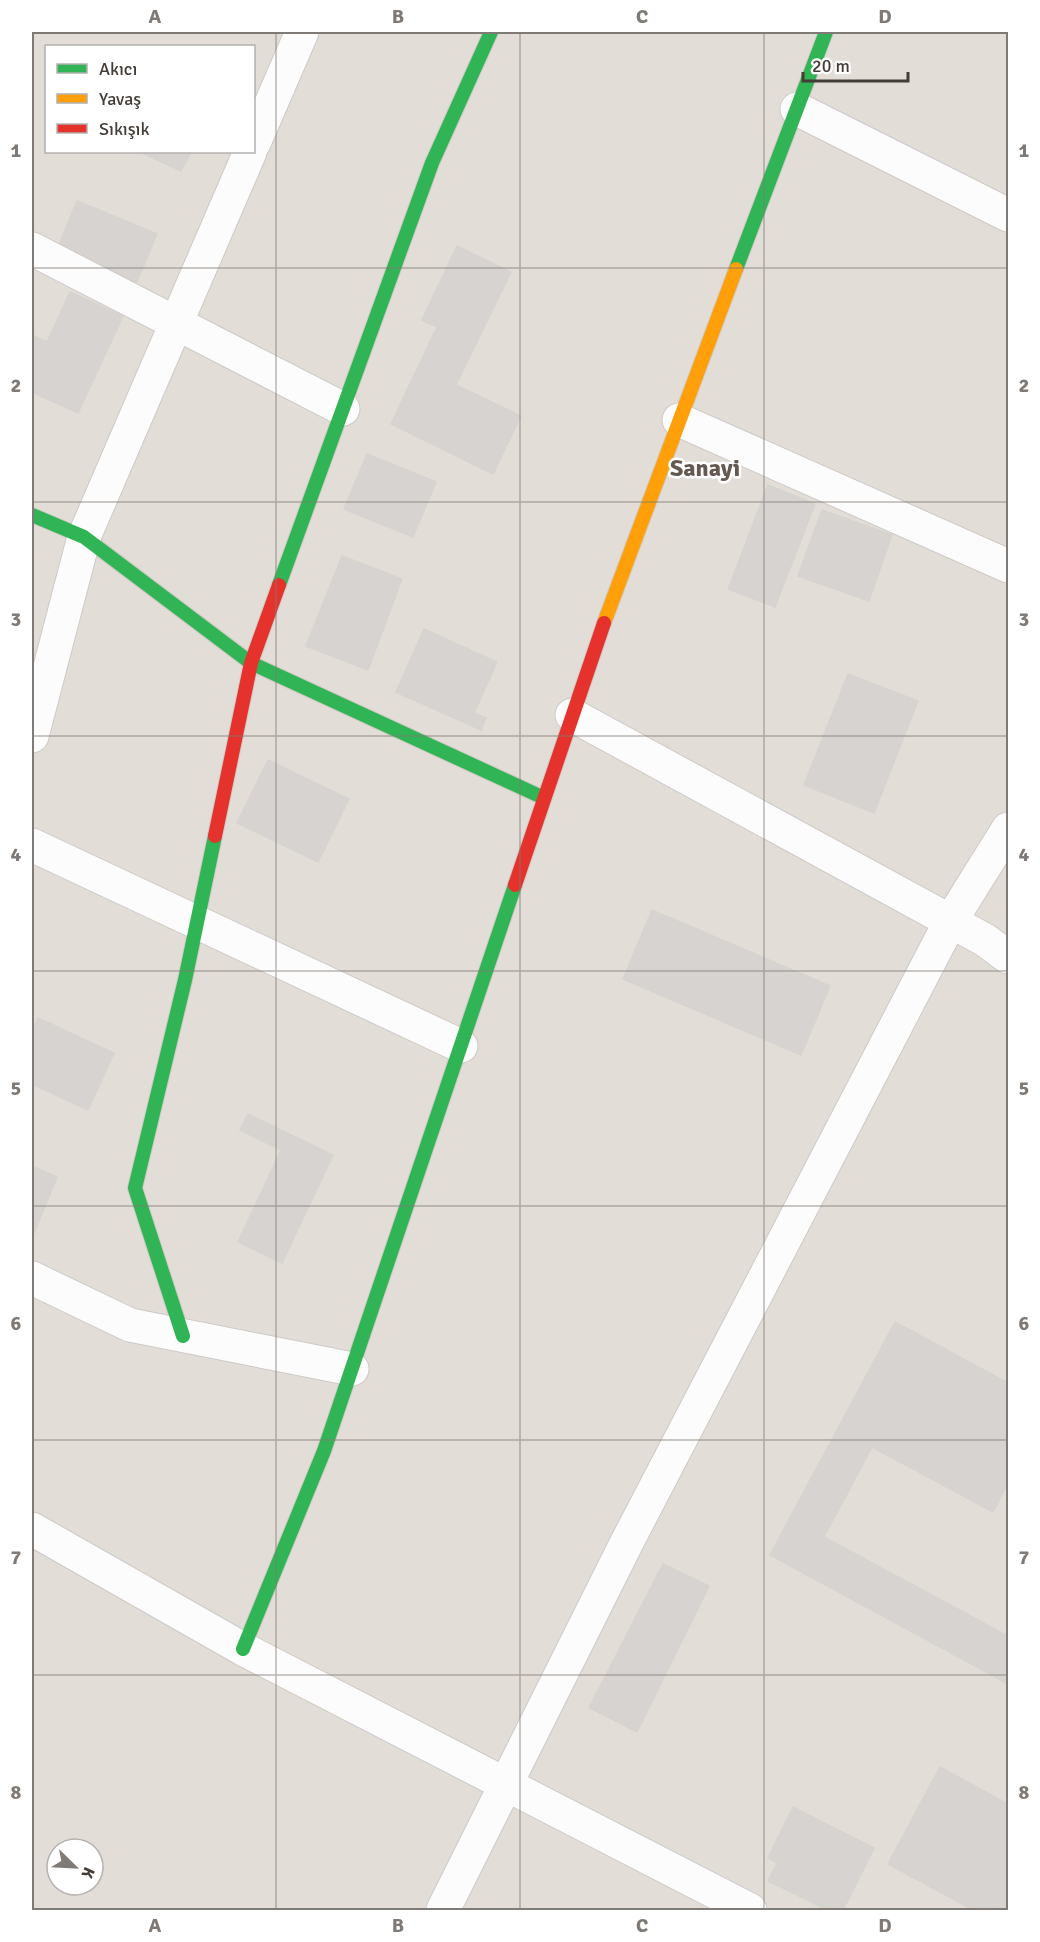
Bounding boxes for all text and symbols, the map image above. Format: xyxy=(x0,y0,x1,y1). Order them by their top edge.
text: A xyxy=(149,4,162,29)
text: B xyxy=(392,4,404,29)
text: C xyxy=(636,4,648,29)
text: D xyxy=(878,4,892,29)
legend xyxy=(45,45,255,153)
scale bar xyxy=(803,45,908,83)
text: 20 m xyxy=(812,55,850,77)
text: Akıcı xyxy=(99,58,137,80)
text: Yavaş xyxy=(99,88,141,110)
text: Sıkışık xyxy=(99,118,149,140)
text: 1 xyxy=(11,138,22,163)
text: 1 xyxy=(1019,138,1030,163)
text: 2 xyxy=(11,373,21,398)
text: 2 xyxy=(1019,373,1029,398)
district label: Sanayi xyxy=(670,453,740,483)
text: 3 xyxy=(11,607,21,632)
text: 3 xyxy=(1019,607,1029,632)
text: 4 xyxy=(11,842,22,867)
text: 4 xyxy=(1019,842,1030,867)
text: 5 xyxy=(11,1076,21,1101)
text: 5 xyxy=(1019,1076,1029,1101)
text: 6 xyxy=(11,1311,22,1336)
text: 6 xyxy=(1019,1311,1030,1336)
text: 7 xyxy=(11,1545,22,1570)
text: 7 xyxy=(1019,1545,1030,1570)
text: 8 xyxy=(11,1780,22,1805)
text: 8 xyxy=(1019,1780,1030,1805)
north arrow xyxy=(45,1837,105,1897)
text: K xyxy=(77,1864,99,1881)
text: A xyxy=(149,1913,162,1938)
text: B xyxy=(392,1913,404,1938)
text: C xyxy=(636,1913,648,1938)
text: D xyxy=(878,1913,892,1938)

